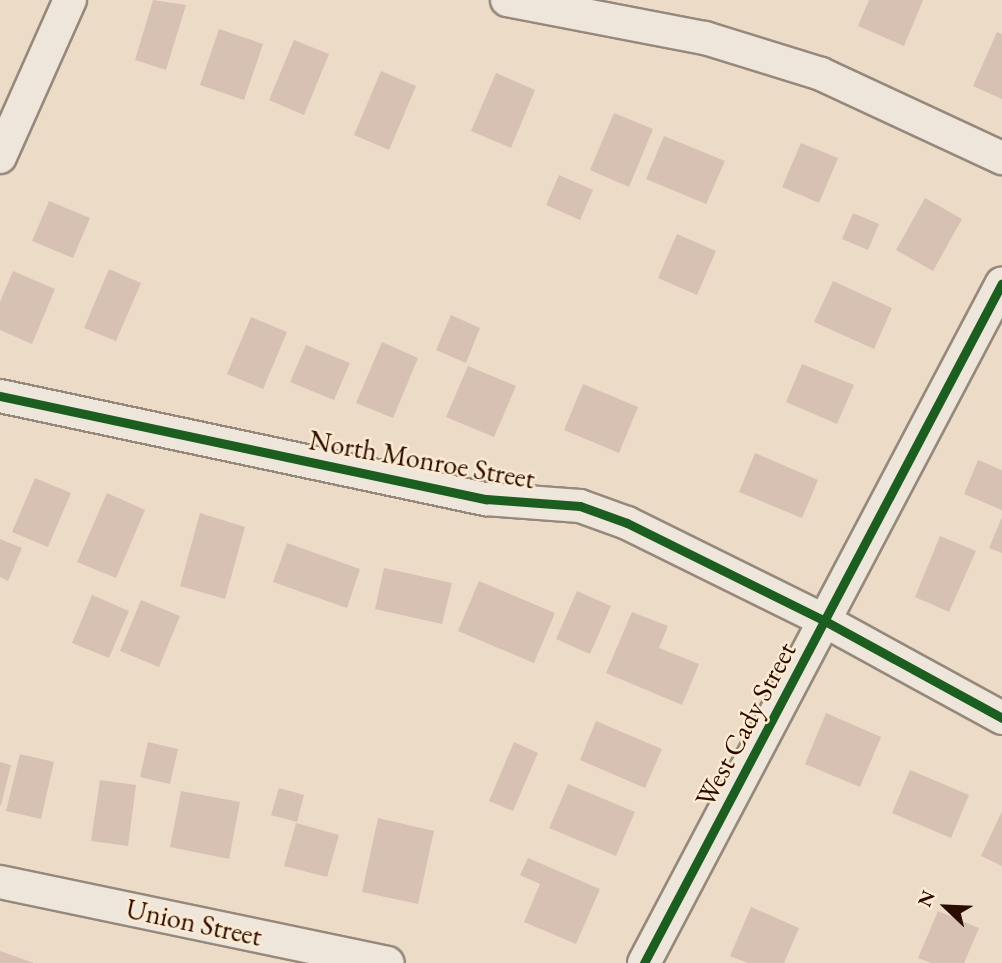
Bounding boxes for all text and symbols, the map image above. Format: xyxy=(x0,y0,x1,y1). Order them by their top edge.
street label: North Monroe Street xyxy=(306,423,538,495)
street label: West Cady Street xyxy=(687,636,803,812)
north arrow xyxy=(911,872,981,942)
text: N xyxy=(912,887,941,911)
street label: Union Street xyxy=(123,891,265,953)

